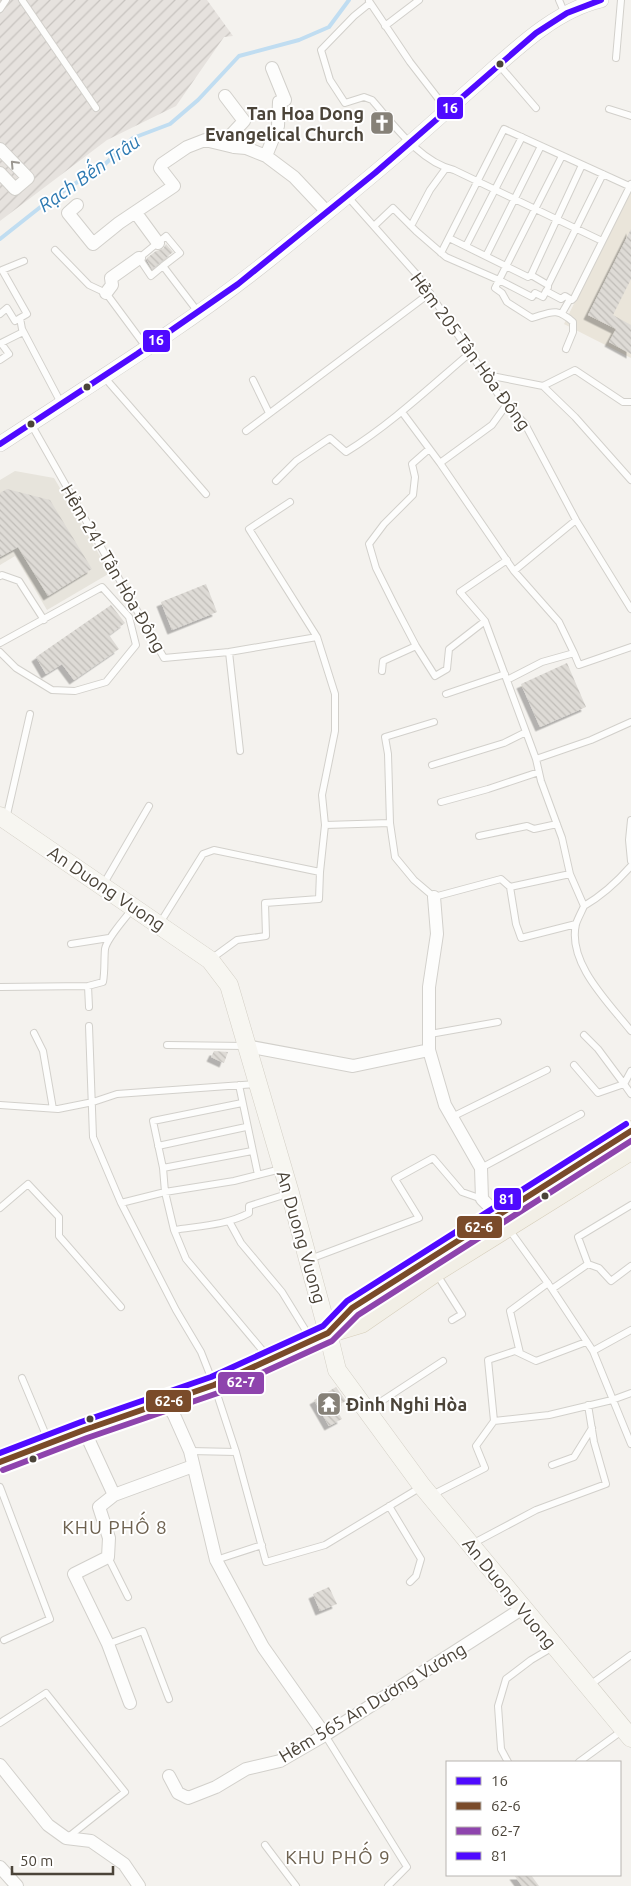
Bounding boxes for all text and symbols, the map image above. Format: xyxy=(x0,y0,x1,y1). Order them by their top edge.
unlabelled marker xyxy=(495,59,505,69)
line badge: 16 xyxy=(436,96,464,120)
text: 16 xyxy=(442,100,458,116)
place label: Tan Hoa Dong Evangelical Church xyxy=(205,103,364,144)
church icon: Tan Hoa Dong Evangelical Church xyxy=(369,110,395,136)
water label: Rạch Bến Trâu xyxy=(33,129,144,216)
one-way arrow xyxy=(11,160,20,169)
street label: Hẻm 205 Tân Hòa Đông xyxy=(407,268,535,434)
line badge: 16 xyxy=(142,329,171,353)
text: 16 xyxy=(148,332,164,348)
unlabelled marker xyxy=(82,382,92,392)
unlabelled marker xyxy=(26,419,36,429)
street label: Hẻm 241 Tân Hòa Đông xyxy=(58,481,170,655)
street label: An Duong Vuong xyxy=(45,841,169,935)
street label: An Duong Vuong xyxy=(274,1168,330,1306)
line badge: 81 xyxy=(493,1187,522,1211)
text: 81 xyxy=(499,1191,515,1207)
unlabelled marker xyxy=(540,1191,550,1201)
line badge: 62-6 xyxy=(456,1215,503,1239)
text: 62-6 xyxy=(465,1219,493,1235)
line badge: 62-7 xyxy=(217,1371,265,1395)
text: 62-7 xyxy=(227,1374,255,1390)
line badge: 62-6 xyxy=(145,1389,192,1413)
temple icon: Đình Nghi Hòa xyxy=(316,1391,342,1417)
text: 62-6 xyxy=(155,1393,183,1409)
place label: Đình Nghi Hòa xyxy=(346,1394,467,1414)
unlabelled marker xyxy=(85,1414,95,1424)
unlabelled marker xyxy=(28,1454,38,1464)
district label: KHU PHỐ 8 xyxy=(62,1511,168,1538)
street label: An Duong Vuong xyxy=(459,1533,561,1653)
street label: Hẻm 565 An Dương Vương xyxy=(275,1638,469,1766)
legend xyxy=(446,1761,621,1876)
text: 16 xyxy=(491,1772,508,1789)
text: 62-6 xyxy=(491,1797,521,1814)
text: 62-7 xyxy=(491,1822,521,1839)
district label: KHU PHỐ 9 xyxy=(285,1841,391,1868)
scale bar xyxy=(12,1844,114,1876)
text: 81 xyxy=(491,1847,508,1864)
text: 50 m xyxy=(20,1852,53,1869)

